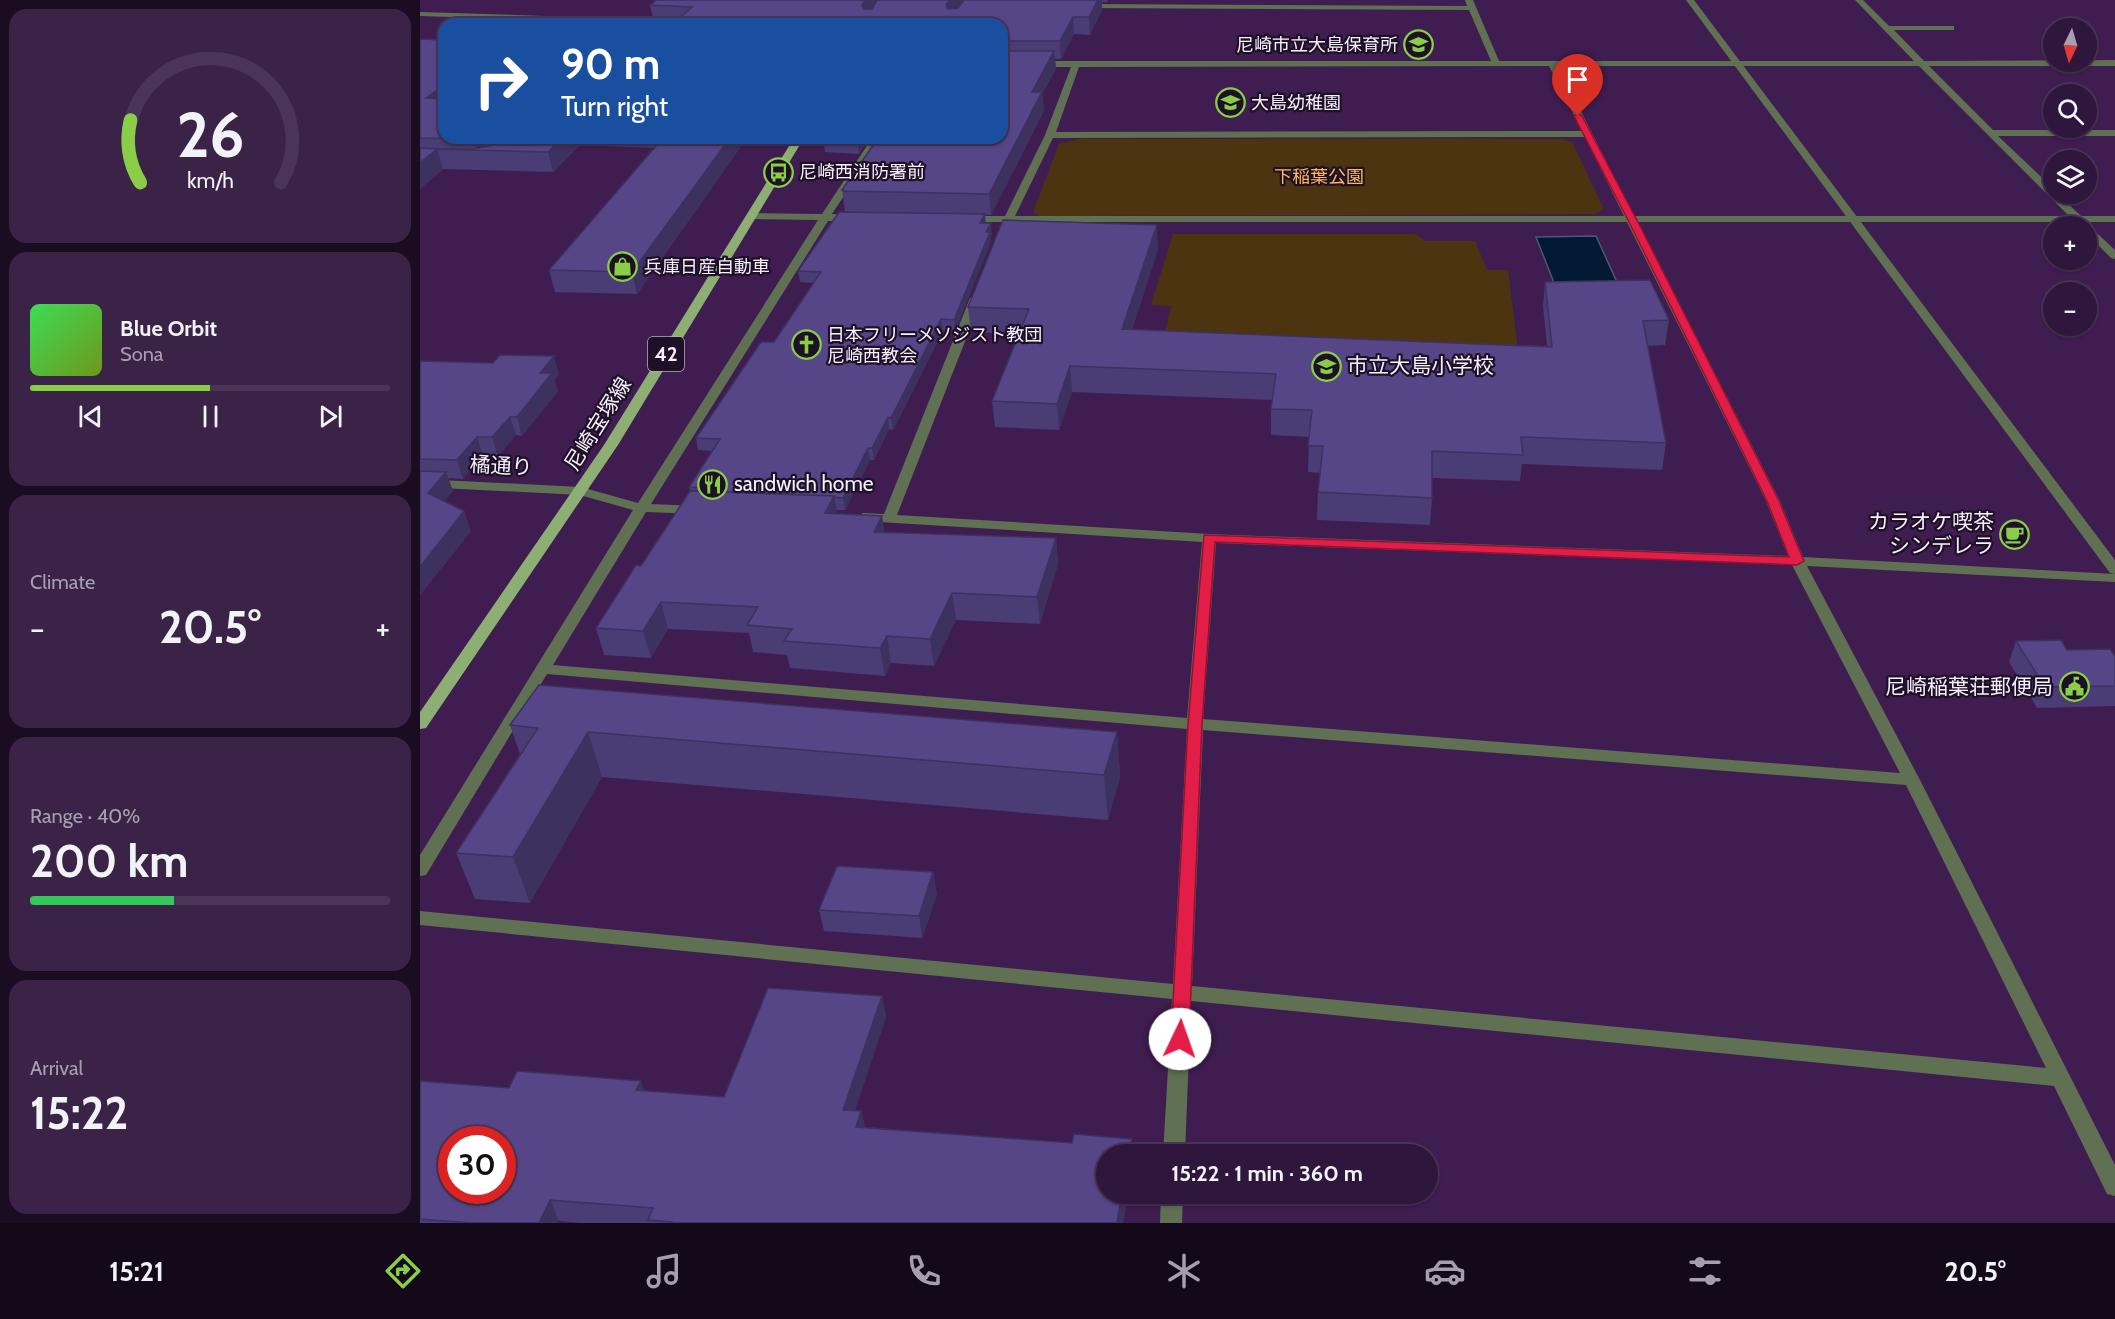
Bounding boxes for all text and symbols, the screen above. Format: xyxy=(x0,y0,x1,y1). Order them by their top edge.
north arrow xyxy=(2043,18,2097,72)
map controls xyxy=(2043,18,2097,336)
school or university icon: 尼崎市立大島保育所 xyxy=(1403,29,1435,61)
place label: 尼崎市立大島保育所 xyxy=(1236,34,1398,56)
text: 90 m xyxy=(561,38,660,90)
icon: right xyxy=(462,42,540,120)
pin xyxy=(1552,54,1603,116)
icon: arrive xyxy=(1561,63,1594,96)
button: search xyxy=(2043,84,2097,138)
school or university icon: 大島幼稚園 xyxy=(1214,87,1246,119)
text: Turn right xyxy=(561,90,668,123)
place label: 大島幼稚園 xyxy=(1251,92,1341,114)
text: 26 xyxy=(176,97,244,173)
button: layers xyxy=(2043,150,2097,204)
bus stop icon: 尼崎西消防署前 xyxy=(762,156,794,188)
place label: 尼崎西消防署前 xyxy=(799,161,925,183)
park label: 下稲葉公園 xyxy=(1274,166,1364,188)
text: km/h xyxy=(187,167,233,193)
button: + xyxy=(2043,216,2097,270)
shop icon: 兵庫日産自動車 xyxy=(607,251,639,283)
place label: 兵庫日産自動車 xyxy=(644,256,770,278)
button: − xyxy=(2043,282,2097,336)
text: Blue Orbit xyxy=(120,315,217,342)
place label: 日本フリーメソジスト教団 尼崎西教会 xyxy=(827,324,1042,367)
church icon: 日本フリーメソジスト教団 尼崎西教会 xyxy=(790,329,822,361)
road number: 42 xyxy=(648,337,684,371)
text: Sona xyxy=(120,342,163,366)
school or university icon: 市立大島小学校 xyxy=(1310,350,1342,382)
place label: 市立大島小学校 xyxy=(1347,353,1494,378)
street label: 尼崎宝塚線 xyxy=(559,373,636,475)
icon: previous xyxy=(74,400,107,433)
icon: pause xyxy=(194,400,227,433)
icon: next xyxy=(314,400,347,433)
street label: 橘通り xyxy=(469,451,533,480)
restaurant icon: sandwich home xyxy=(697,468,729,500)
place label: sandwich home xyxy=(734,471,874,496)
place label: カラオケ喫茶 シンデレラ xyxy=(1868,509,1994,558)
cafe icon: カラオケ喫茶 シンデレラ xyxy=(1999,518,2031,550)
text: Climate xyxy=(30,570,95,594)
text: 20.5° xyxy=(159,600,261,654)
text: − xyxy=(30,608,45,648)
text: + xyxy=(375,608,390,648)
public building icon: 尼崎稲葉荘郵便局 xyxy=(2058,671,2090,703)
place label: 尼崎稲葉荘郵便局 xyxy=(1885,674,2053,699)
text: Range · 40% xyxy=(30,804,140,828)
text: 200 km xyxy=(30,834,188,888)
position arrow xyxy=(1148,1007,1212,1071)
text: Arrival xyxy=(30,1056,83,1080)
text: 15:22 xyxy=(30,1086,128,1140)
speed limit sign: 30 xyxy=(438,1126,516,1204)
text: 15:22 · 1 min · 360 m xyxy=(1171,1160,1363,1187)
icon: directions xyxy=(382,1250,424,1292)
icon: music xyxy=(643,1250,685,1292)
icon: phone xyxy=(903,1250,945,1292)
icon: climate xyxy=(1163,1250,1205,1292)
icon: car xyxy=(1424,1250,1466,1292)
icon: filters xyxy=(1684,1250,1726,1292)
text: 15:21 xyxy=(109,1255,164,1288)
text: 20.5° xyxy=(1944,1255,2006,1288)

